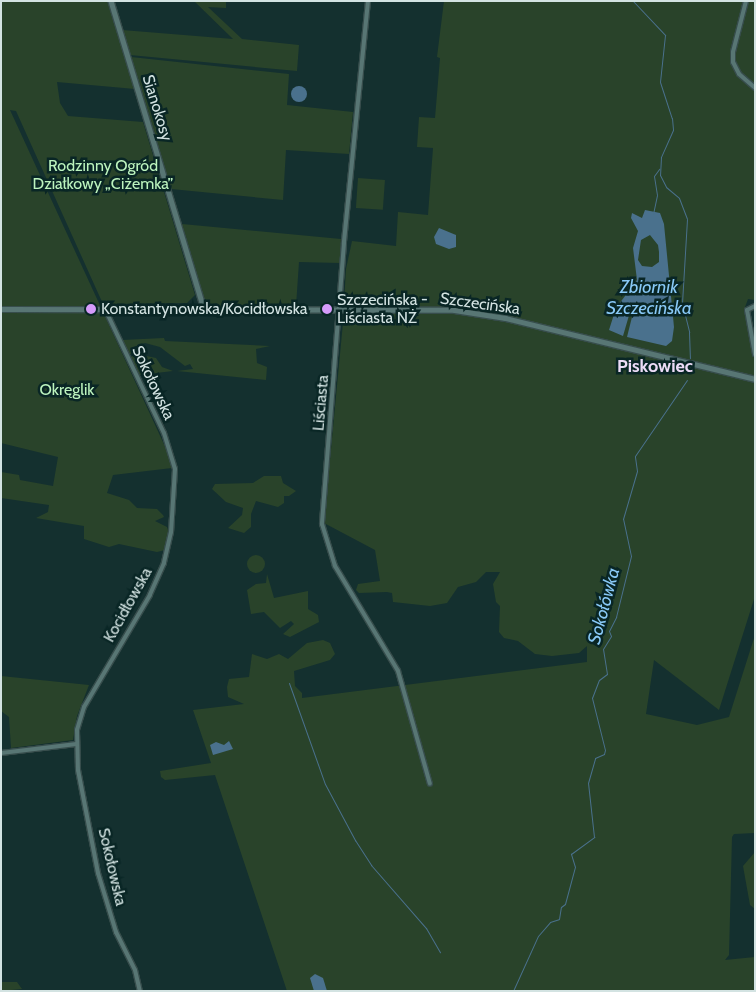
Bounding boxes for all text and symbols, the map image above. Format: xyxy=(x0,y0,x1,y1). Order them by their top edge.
street label: Sianokosy xyxy=(138,72,176,144)
park label: Rodzinny Ogród Działkowy „Ciżemka” xyxy=(33,156,173,194)
water label: Zbiornik Szczecińska xyxy=(606,277,692,320)
street label: Szczecińska xyxy=(439,289,521,319)
place label: Szczecińska - Liściasta NŻ xyxy=(337,290,428,328)
place label: Konstantynowska/Kocidłowska xyxy=(101,299,307,319)
marker: Konstantynowska/Kocidłowska xyxy=(85,303,97,315)
marker: Szczecińska - Liściasta NŻ xyxy=(321,303,333,315)
street label: Sokołowska xyxy=(128,343,178,423)
district label: Piskowiec xyxy=(617,355,693,377)
street label: Liściasta xyxy=(309,374,333,432)
park label: Okręglik xyxy=(40,380,94,400)
street label: Kocidłowska xyxy=(100,564,156,646)
water label: Sokołówka xyxy=(583,565,625,647)
street label: Sokołowska xyxy=(94,826,130,908)

